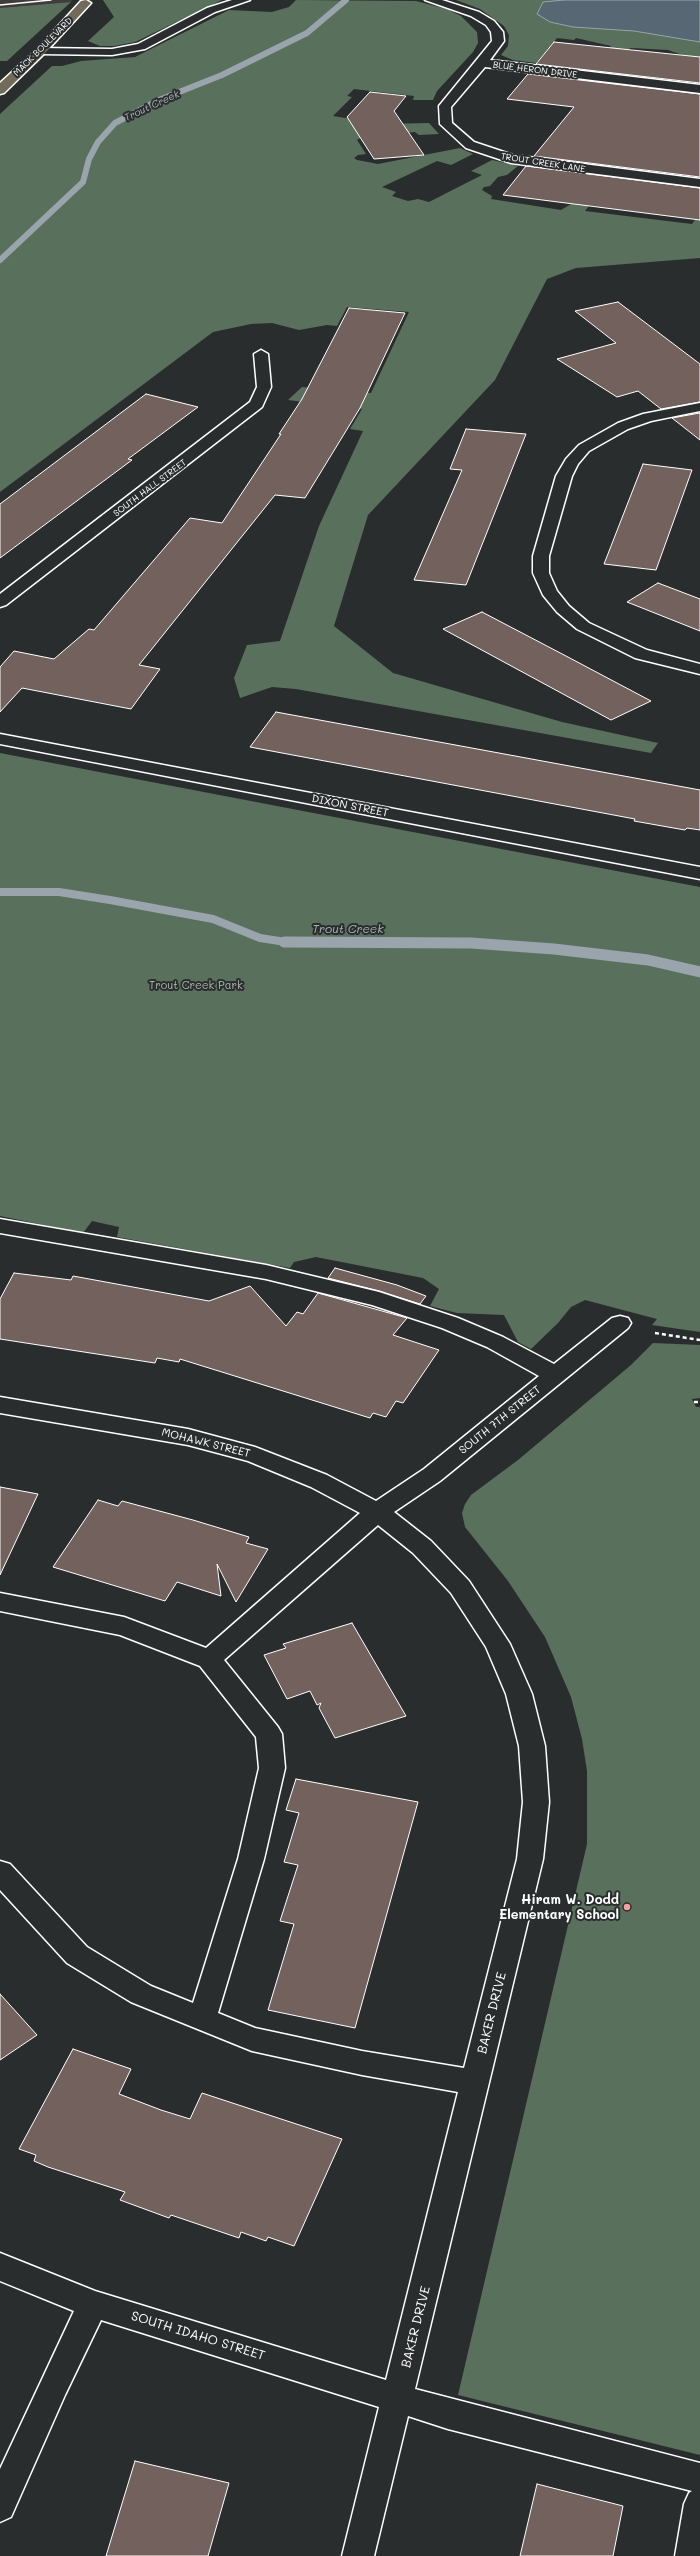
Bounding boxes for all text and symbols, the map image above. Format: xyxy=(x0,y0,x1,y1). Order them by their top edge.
street label: MACK BOULEVARD xyxy=(11,15,75,79)
street label: BLUE HERON DRIVE xyxy=(492,59,578,81)
water label: Trout Creek xyxy=(123,88,181,124)
street label: TROUT CREEK LANE xyxy=(500,151,586,175)
street label: SOUTH HALL STREET xyxy=(111,457,189,519)
street label: DIXON STREET xyxy=(310,792,390,820)
water label: Trout Creek xyxy=(312,922,384,936)
park label: Trout Creek Park xyxy=(149,979,243,993)
street label: SOUTH 7TH STREET xyxy=(456,1383,544,1457)
street label: MOHAWK STREET xyxy=(160,1426,252,1460)
place label: Hiram W. Dodd Elementary School xyxy=(499,1892,619,1923)
marker: Hiram W. Dodd Elementary School xyxy=(622,1902,632,1912)
street label: BAKER DRIVE xyxy=(474,1971,510,2055)
street label: BAKER DRIVE xyxy=(398,2285,434,2369)
street label: SOUTH IDAHO STREET xyxy=(129,2308,267,2364)

